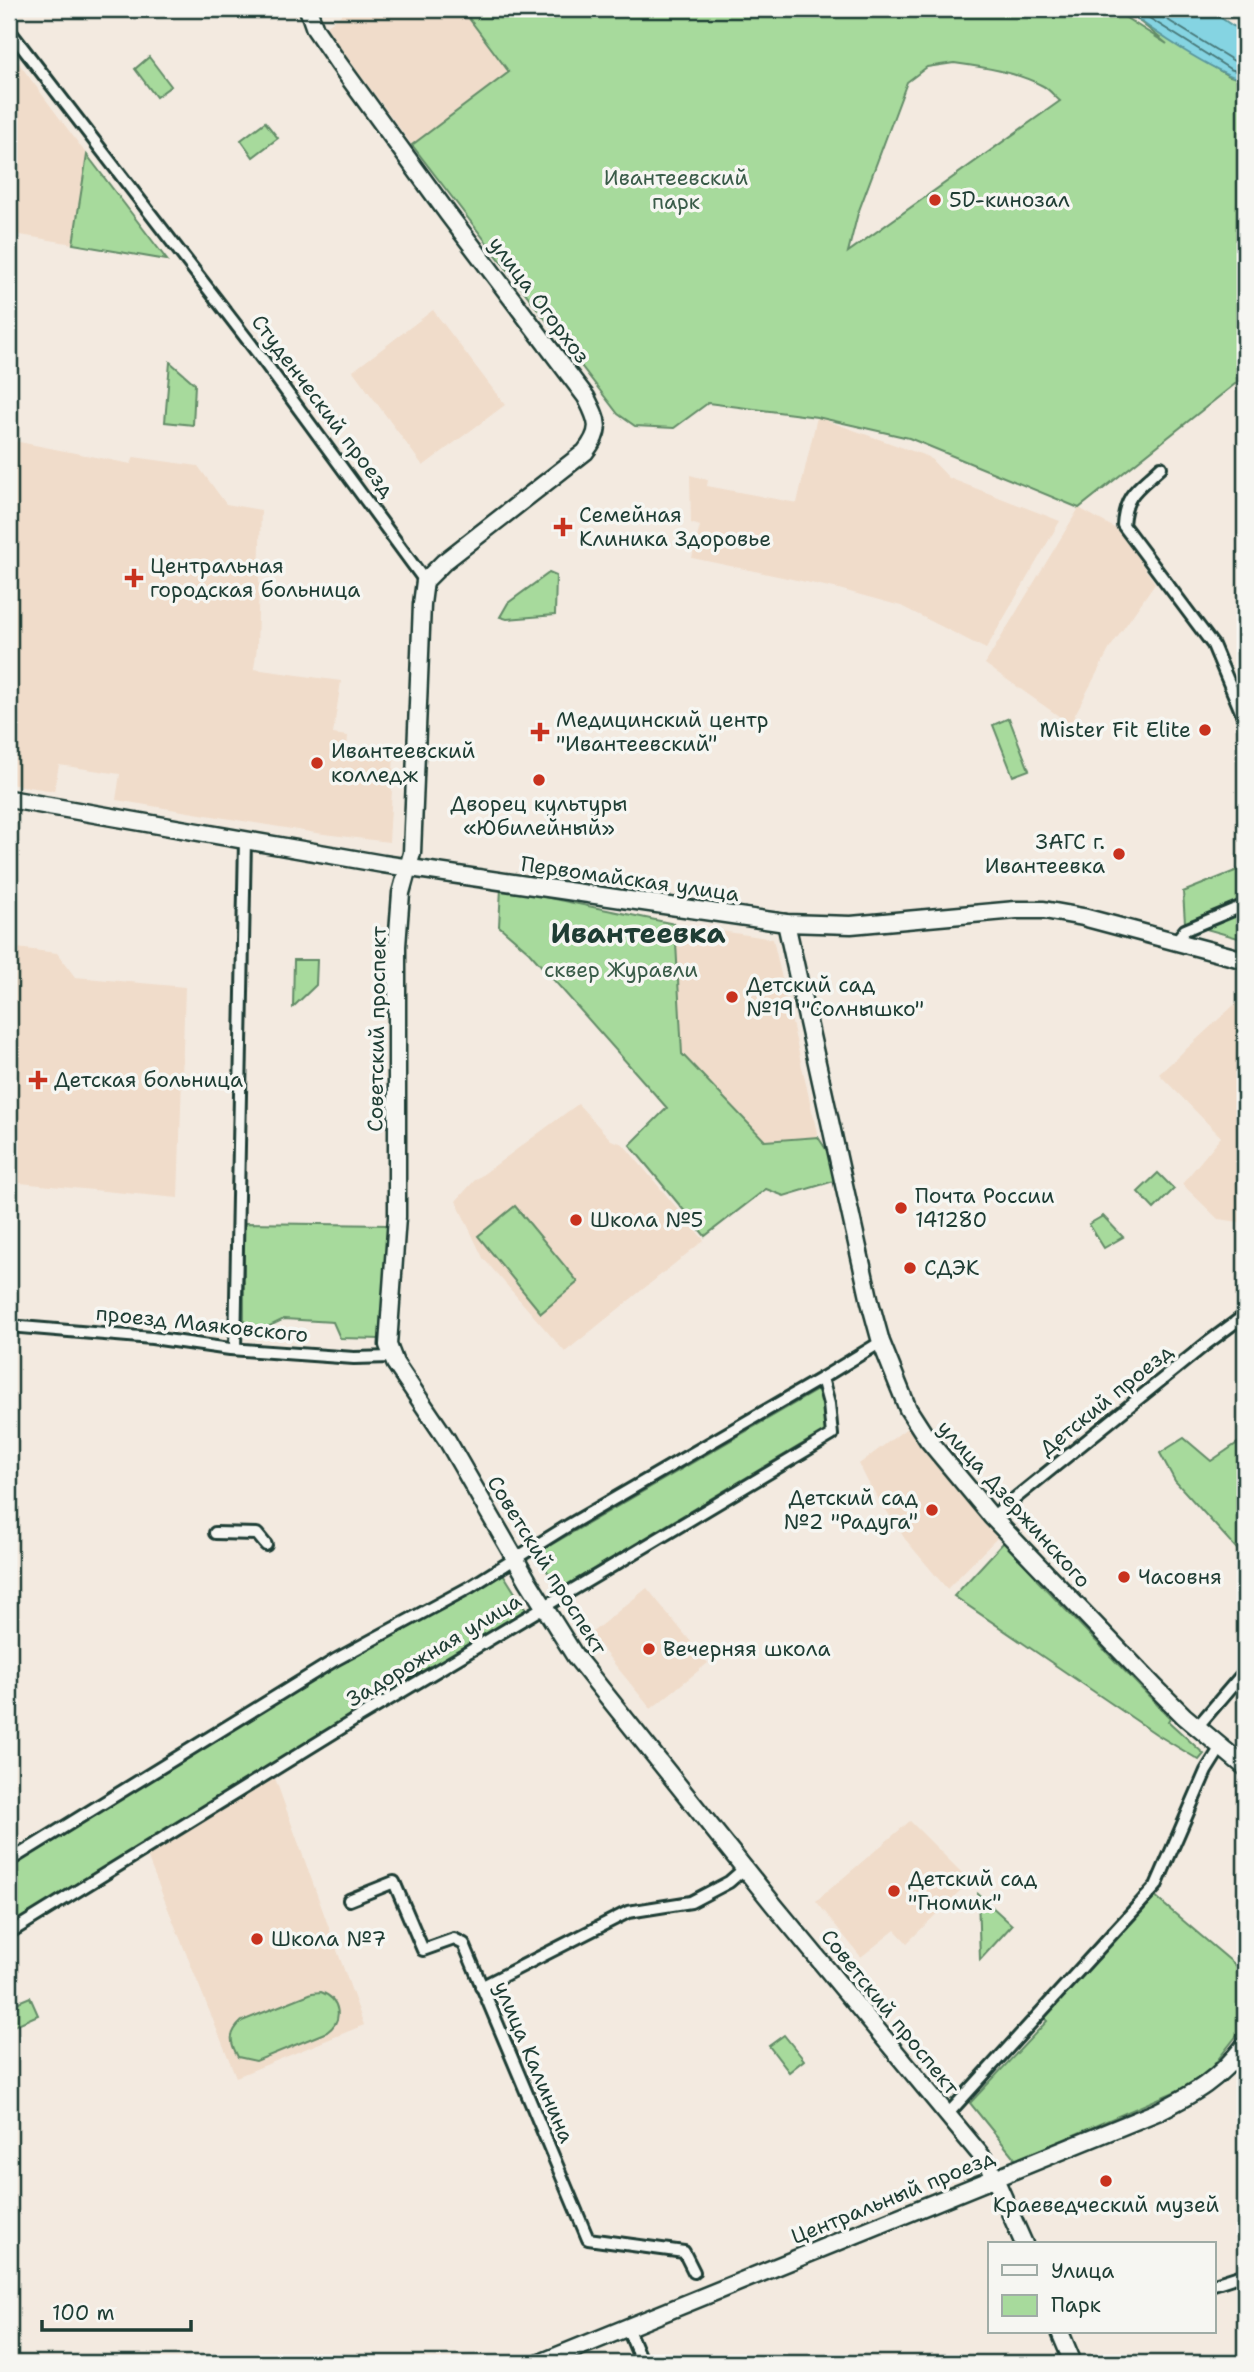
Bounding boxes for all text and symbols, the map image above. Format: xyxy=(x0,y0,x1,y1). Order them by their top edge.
park label: Ивантеевский парк xyxy=(604,164,748,216)
place label: 5D-кинозал xyxy=(949,186,1070,214)
marker: 5D-кинозал xyxy=(927,192,943,208)
street label: улица Огорхоз xyxy=(482,231,596,369)
street label: Студенческий проезд xyxy=(245,309,401,503)
place label: Семейная Клиника Здоровье xyxy=(579,501,771,553)
marker: Семейная Клиника Здоровье xyxy=(553,517,573,537)
place label: Центральная городская больница xyxy=(150,552,360,604)
marker: Центральная городская больница xyxy=(124,568,144,588)
place label: Медицинский центр "Ивантеевский" xyxy=(556,706,769,758)
place label: Mister Fit Elite xyxy=(1039,716,1191,744)
marker: Медицинский центр "Ивантеевский" xyxy=(530,722,550,742)
marker: Mister Fit Elite xyxy=(1197,722,1213,738)
place label: Ивантеевский колледж xyxy=(331,737,476,789)
marker: Ивантеевский колледж xyxy=(309,755,325,771)
marker: Дворец культуры «Юбилейный» xyxy=(531,772,547,788)
place label: Дворец культуры «Юбилейный» xyxy=(450,790,628,842)
place label: ЗАГС г. Ивантеевка xyxy=(985,828,1105,880)
marker: ЗАГС г. Ивантеевка xyxy=(1111,846,1127,862)
street label: Первомайская улица xyxy=(519,850,741,908)
district label: Ивантеевка xyxy=(550,914,726,952)
street label: Советский проспект xyxy=(361,926,393,1132)
park label: сквер Журавли xyxy=(544,956,698,984)
place label: Детский сад №19 "Солнышко" xyxy=(746,971,924,1023)
marker: Детский сад №19 "Солнышко" xyxy=(724,989,740,1005)
place label: Детская больница xyxy=(54,1066,243,1094)
marker: Детская больница xyxy=(28,1070,48,1090)
place label: Почта России 141280 xyxy=(915,1182,1055,1234)
marker: Почта России 141280 xyxy=(893,1200,909,1216)
place label: Школа №5 xyxy=(590,1206,703,1234)
marker: Школа №5 xyxy=(568,1212,584,1228)
place label: СДЭК xyxy=(924,1254,980,1282)
marker: СДЭК xyxy=(902,1260,918,1276)
street label: проезд Маяковского xyxy=(94,1299,310,1349)
street label: Детский проезд xyxy=(1033,1337,1179,1463)
street label: улица Дзержинского xyxy=(931,1414,1097,1594)
street label: Советский проспект xyxy=(481,1470,613,1660)
place label: Детский сад №2 "Радуга" xyxy=(783,1484,918,1536)
marker: Детский сад №2 "Радуга" xyxy=(924,1502,940,1518)
place label: Часовня xyxy=(1138,1563,1222,1591)
marker: Часовня xyxy=(1116,1569,1132,1585)
street label: Задорожная улица xyxy=(341,1587,527,1713)
place label: Вечерняя школа xyxy=(663,1635,830,1663)
marker: Вечерняя школа xyxy=(641,1641,657,1657)
place label: Детский сад "Гномик" xyxy=(908,1865,1037,1917)
marker: Детский сад "Гномик" xyxy=(886,1883,902,1899)
street label: Советский проспект xyxy=(814,1923,966,2101)
place label: Школа №7 xyxy=(271,1925,386,1953)
marker: Школа №7 xyxy=(249,1931,265,1947)
street label: улица Калинина xyxy=(487,1977,581,2147)
street label: Центральный проезд xyxy=(787,2143,999,2251)
marker: Краеведческий музей xyxy=(1098,2173,1114,2189)
place label: Краеведческий музей xyxy=(993,2191,1220,2219)
legend xyxy=(988,2242,1216,2334)
text: Улица xyxy=(1051,2257,1114,2285)
scale bar xyxy=(42,2288,191,2332)
text: Парк xyxy=(1051,2291,1101,2319)
text: 100 m xyxy=(52,2299,115,2327)

